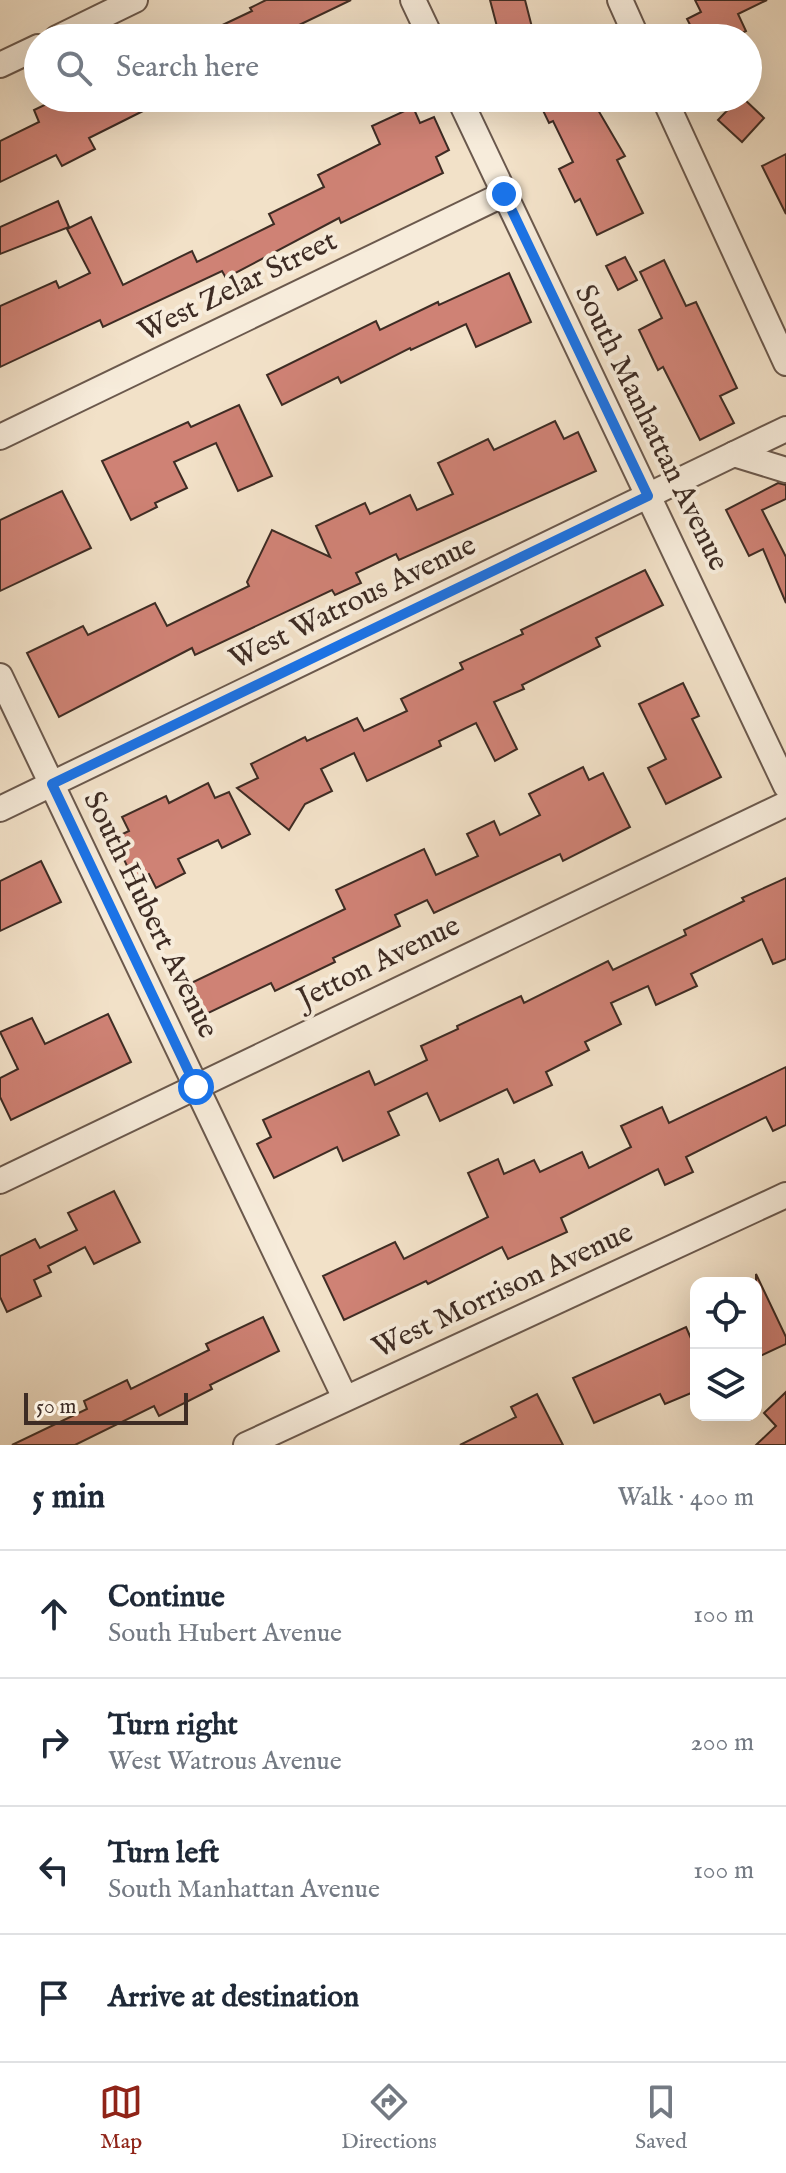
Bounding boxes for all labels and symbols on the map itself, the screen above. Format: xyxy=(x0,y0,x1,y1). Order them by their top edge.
route end xyxy=(486,176,522,212)
street label: West Zelar Street xyxy=(132,223,344,351)
street label: South Manhattan Avenue xyxy=(565,279,737,577)
street label: West Watrous Avenue xyxy=(223,527,483,679)
street label: South Hubert Avenue xyxy=(74,785,226,1045)
street label: Jetton Avenue xyxy=(289,907,466,1020)
route start xyxy=(178,1069,214,1105)
street label: West Morrison Avenue xyxy=(367,1214,639,1368)
scale bar xyxy=(24,1389,188,1425)

